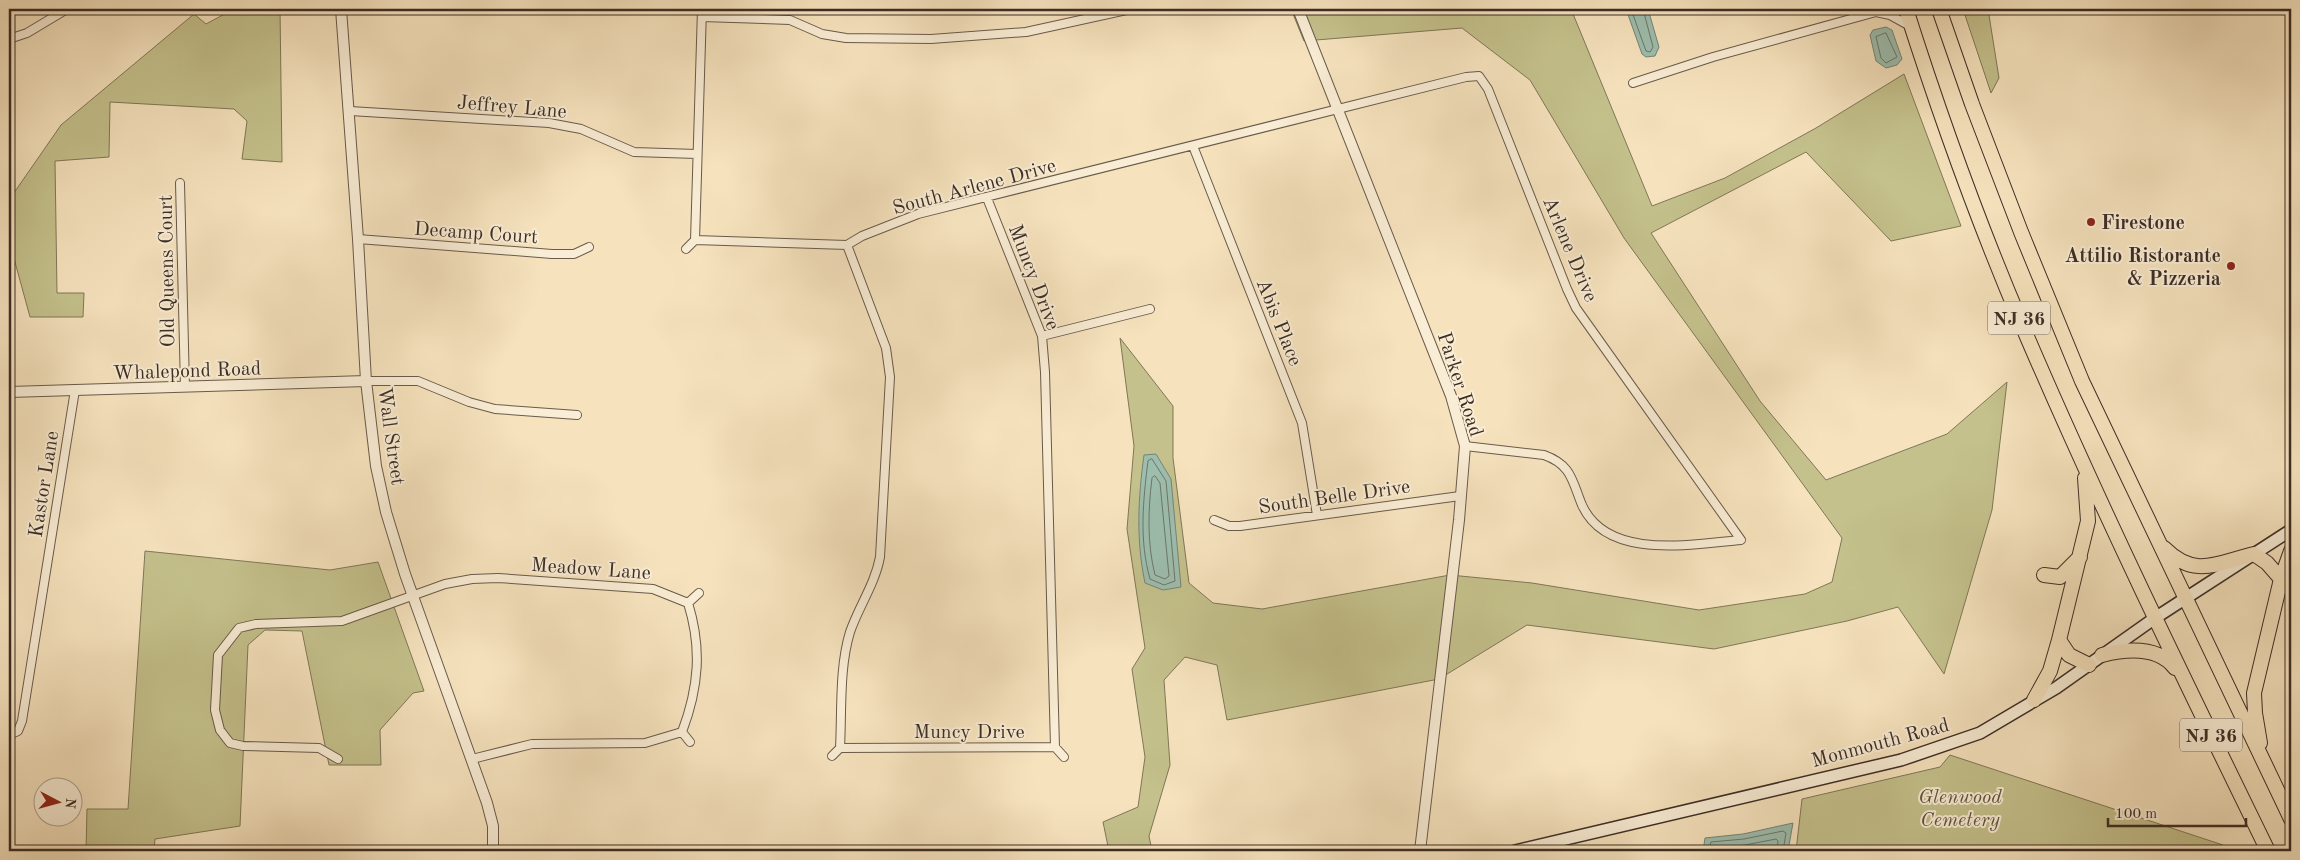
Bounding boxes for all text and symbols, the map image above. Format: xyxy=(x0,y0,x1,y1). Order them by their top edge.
street label: Jeffrey Lane xyxy=(456,93,568,123)
street label: South Arlene Drive xyxy=(891,157,1058,219)
street label: Old Queens Court xyxy=(157,194,179,348)
street label: Arlene Drive xyxy=(1538,194,1600,305)
place label: Firestone xyxy=(2101,214,2185,234)
marker: Firestone xyxy=(2085,216,2097,228)
street label: Decamp Court xyxy=(413,220,539,248)
street label: Muncy Drive xyxy=(1004,222,1062,333)
place label: Attilio Ristorante & Pizzeria xyxy=(2065,247,2221,290)
marker: Attilio Ristorante & Pizzeria xyxy=(2225,260,2237,272)
street label: Abis Place xyxy=(1252,276,1305,369)
road number: NJ 36 xyxy=(1988,302,2050,334)
street label: Parker Road xyxy=(1433,330,1485,439)
street label: Whalepond Road xyxy=(113,359,262,385)
street label: Wall Street xyxy=(373,386,407,487)
street label: Kastor Lane xyxy=(27,430,63,539)
street label: South Belle Drive xyxy=(1257,477,1411,519)
street label: Meadow Lane xyxy=(530,556,652,584)
street label: Monmouth Road xyxy=(1809,716,1952,772)
road number: NJ 36 xyxy=(2180,718,2242,752)
street label: Muncy Drive xyxy=(913,723,1025,743)
north arrow xyxy=(32,778,82,828)
park label: Glenwood Cemetery xyxy=(1918,788,2002,831)
scale bar xyxy=(2108,795,2245,827)
text: N xyxy=(62,797,77,810)
text: 100 m xyxy=(2115,807,2157,822)

